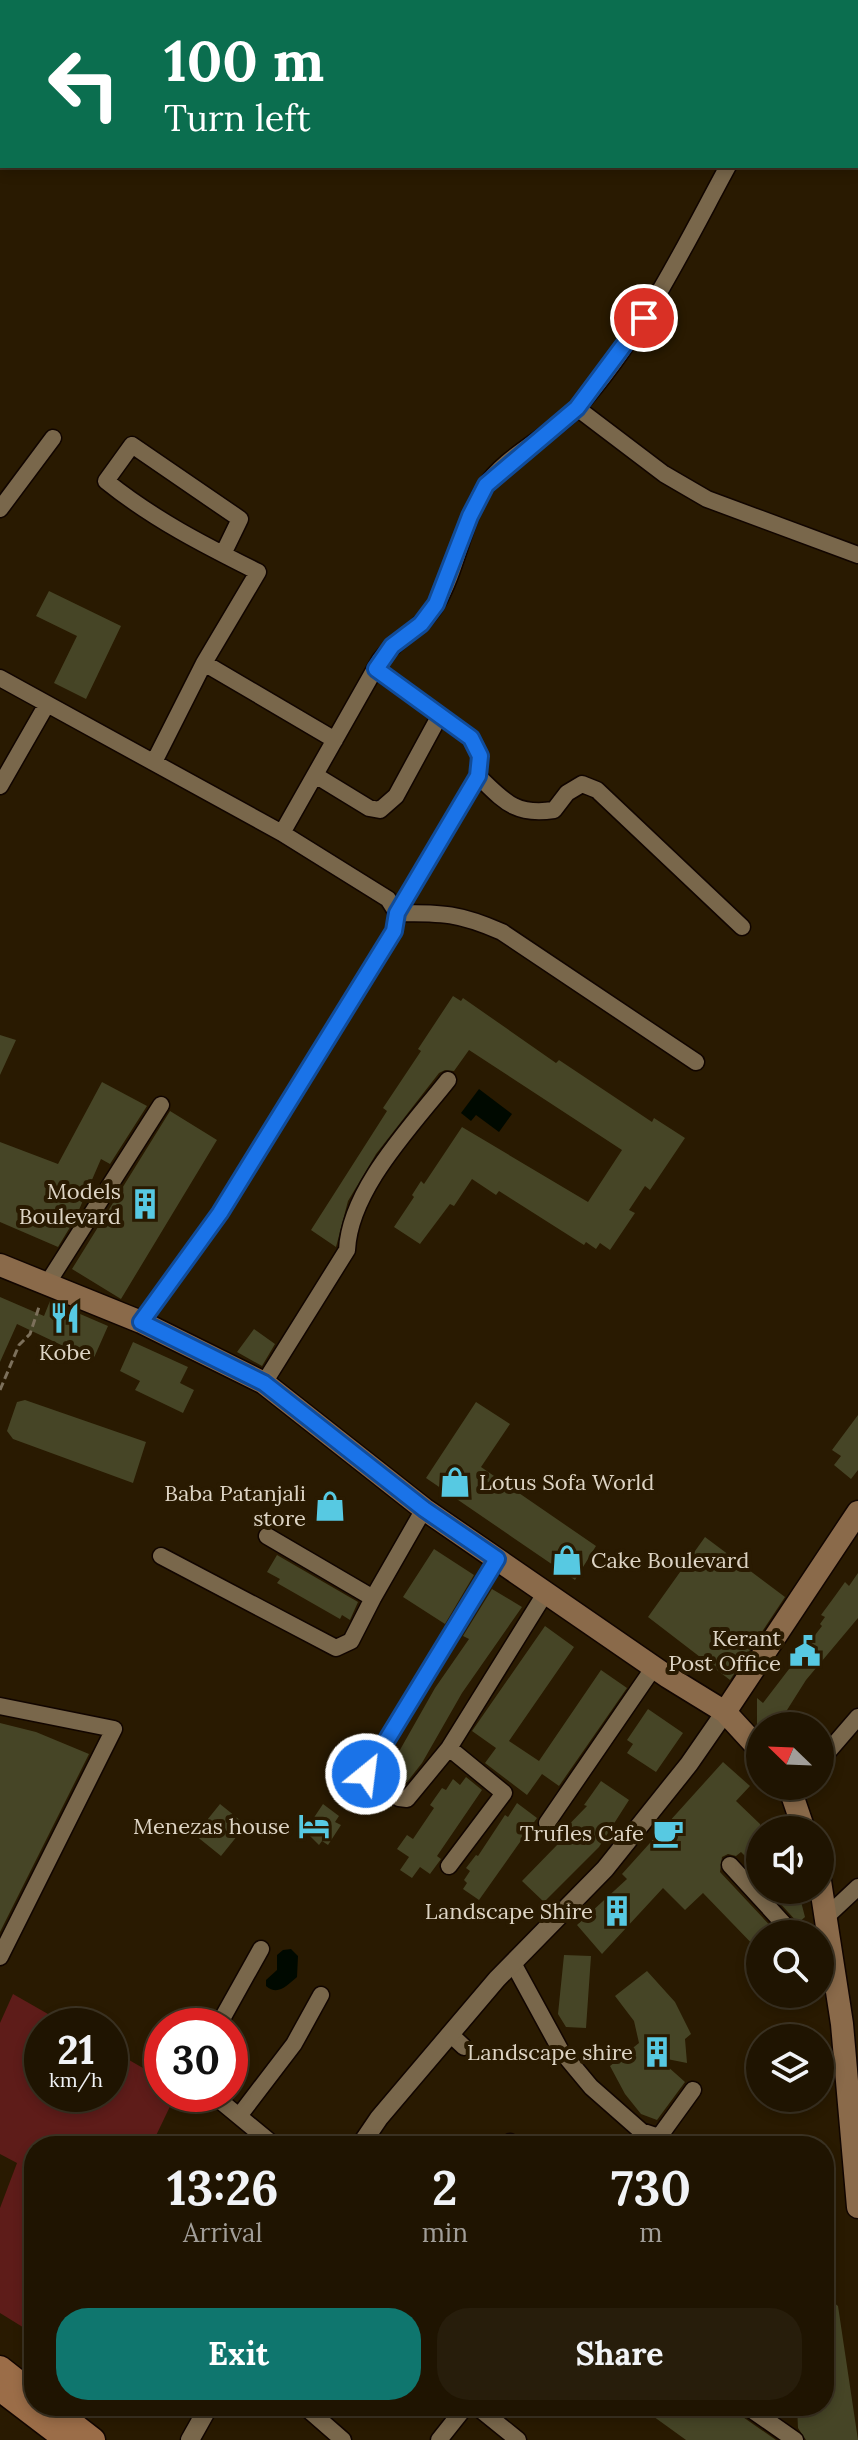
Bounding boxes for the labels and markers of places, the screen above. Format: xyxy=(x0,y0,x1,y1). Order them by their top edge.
pin xyxy=(610,284,678,352)
place label: Models Boulevard xyxy=(19,1177,121,1230)
building icon: Models Boulevard xyxy=(128,1187,162,1221)
restaurant icon: Kobe xyxy=(48,1301,82,1335)
place label: Kobe xyxy=(39,1338,91,1366)
shop icon: Lotus Sofa World xyxy=(438,1465,472,1499)
place label: Lotus Sofa World xyxy=(479,1468,655,1496)
place label: Baba Patanjali store xyxy=(164,1479,306,1532)
shop icon: Baba Patanjali store xyxy=(313,1489,347,1523)
shop icon: Cake Boulevard xyxy=(550,1543,584,1577)
place label: Cake Boulevard xyxy=(591,1546,749,1574)
place label: Kerant Post Office xyxy=(668,1624,781,1677)
public building icon: Kerant Post Office xyxy=(788,1634,822,1668)
hotel icon: Menezas house xyxy=(297,1809,331,1843)
place label: Menezas house xyxy=(133,1812,290,1840)
cafe icon: Trufles Cafe xyxy=(651,1816,685,1850)
place label: Trufles Cafe xyxy=(520,1819,644,1847)
building icon: Landscape Shire xyxy=(600,1894,634,1928)
place label: Landscape Shire xyxy=(425,1897,593,1925)
building icon: Landscape shire xyxy=(640,2035,674,2069)
place label: Landscape shire xyxy=(467,2038,633,2066)

